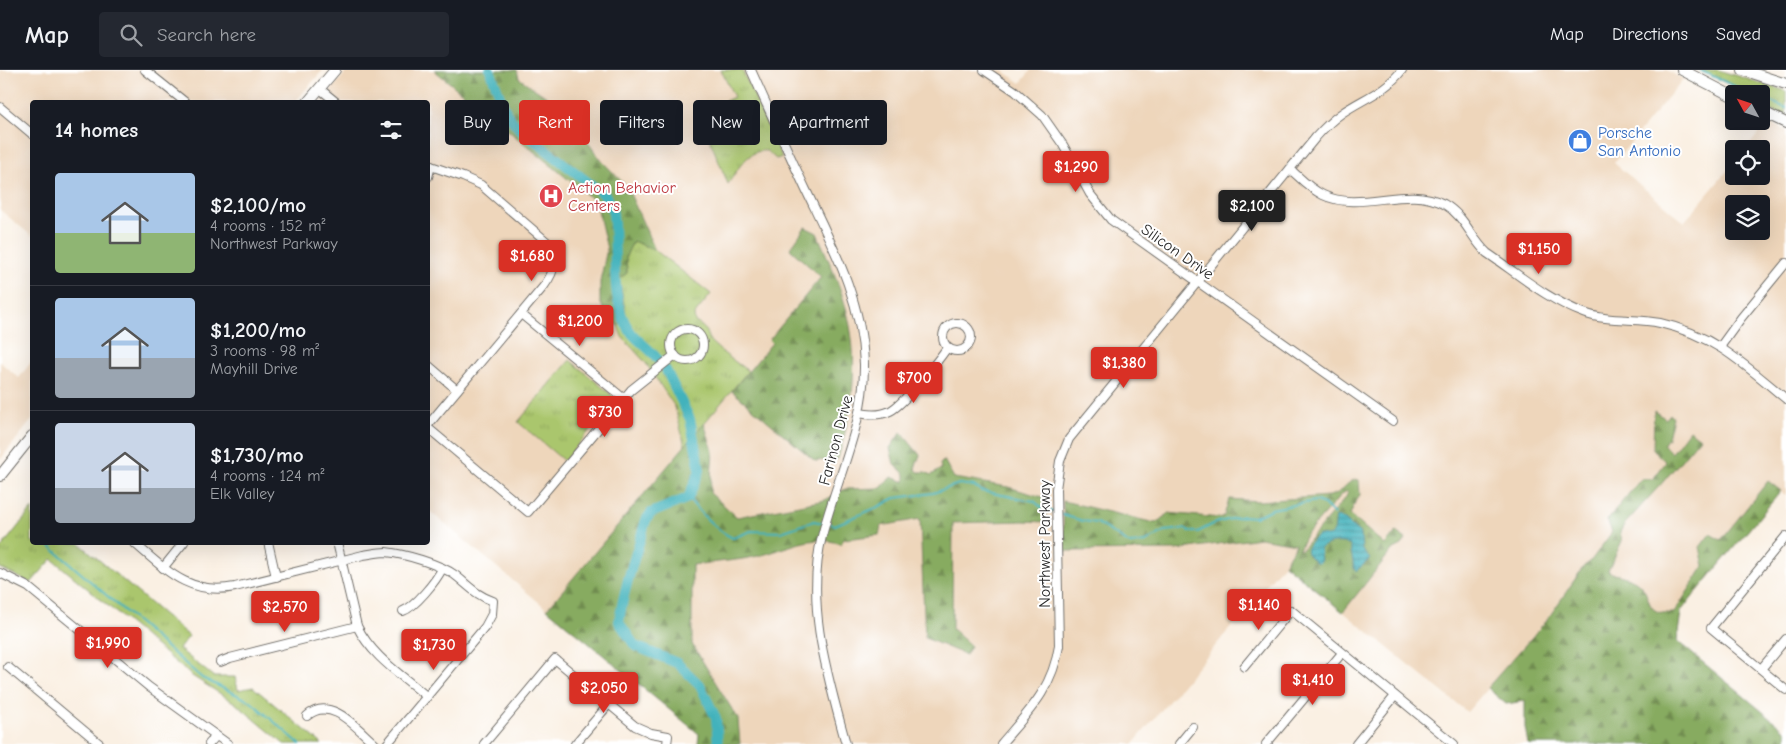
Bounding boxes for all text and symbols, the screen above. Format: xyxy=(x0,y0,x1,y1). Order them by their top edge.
search box xyxy=(99,12,449,57)
text: Map xyxy=(25,21,69,49)
icon: search xyxy=(117,21,145,49)
text: Search here xyxy=(157,24,256,46)
text: Map xyxy=(1550,24,1584,45)
text: Directions xyxy=(1612,24,1688,45)
text: Saved xyxy=(1716,24,1761,45)
north arrow xyxy=(1725,85,1770,130)
map controls xyxy=(1725,85,1770,240)
chip: Buy xyxy=(445,100,509,145)
chip: Rent xyxy=(519,100,590,145)
chip: Filters xyxy=(600,100,683,145)
chip: New xyxy=(693,100,760,145)
chip: Apartment xyxy=(770,100,887,145)
icon: filters xyxy=(377,116,405,144)
text: 14 homes xyxy=(55,118,138,142)
place label: Porsche San Antonio xyxy=(1598,124,1681,160)
shop icon: Porsche San Antonio xyxy=(1567,128,1593,154)
button: locate xyxy=(1725,140,1770,185)
pin: $1,290 xyxy=(1035,150,1117,193)
text: $1,290 xyxy=(1054,158,1098,176)
place label: Action Behavior Centers xyxy=(568,179,676,215)
hospital icon: Action Behavior Centers xyxy=(538,183,564,209)
pin: $2,100 xyxy=(1211,190,1293,232)
icon: home xyxy=(95,193,155,253)
text: $2,100/mo xyxy=(210,193,306,217)
button: layers xyxy=(1725,195,1770,240)
text: $2,100 xyxy=(1229,197,1275,215)
text: 4 rooms · 152 m² xyxy=(210,217,325,235)
street label: Silicon Drive xyxy=(1138,220,1217,283)
pin: $1,150 xyxy=(1498,232,1580,275)
text: Northwest Parkway xyxy=(210,235,338,253)
pin: $1,680 xyxy=(491,240,573,282)
text: $1,150 xyxy=(1518,240,1560,258)
text: $1,680 xyxy=(510,247,554,265)
pin: $1,200 xyxy=(539,304,621,347)
text: $1,200 xyxy=(557,312,603,330)
icon: home xyxy=(95,318,155,378)
text: $1,200/mo xyxy=(210,318,306,342)
text: 3 rooms · 98 m² xyxy=(210,342,319,360)
pin: $1,380 xyxy=(1083,346,1165,389)
text: $1,380 xyxy=(1102,354,1146,372)
text: Mayhill Drive xyxy=(210,360,298,378)
pin: $700 xyxy=(884,362,944,404)
text: $700 xyxy=(896,369,932,387)
street label: Farinon Drive xyxy=(815,393,857,487)
pin: $730 xyxy=(575,396,635,438)
text: $730 xyxy=(588,403,622,421)
icon: home xyxy=(95,443,155,503)
text: $1,730/mo xyxy=(210,443,304,467)
text: 4 rooms · 124 m² xyxy=(210,467,324,485)
street label: Northwest Parkway xyxy=(1036,479,1054,608)
text: Elk Valley xyxy=(210,485,274,503)
pin: $1,140 xyxy=(1218,588,1300,631)
pin: $2,570 xyxy=(244,590,326,633)
text: $1,140 xyxy=(1238,596,1280,614)
text: $2,570 xyxy=(262,598,308,616)
pin: $1,990 xyxy=(67,626,149,669)
pin: $1,730 xyxy=(393,628,475,671)
text: $1,990 xyxy=(86,634,130,652)
text: $1,730 xyxy=(412,636,456,654)
pin: $1,410 xyxy=(1272,664,1354,706)
text: $1,410 xyxy=(1292,671,1334,689)
pin: $2,050 xyxy=(563,672,645,714)
text: $2,050 xyxy=(580,679,628,697)

